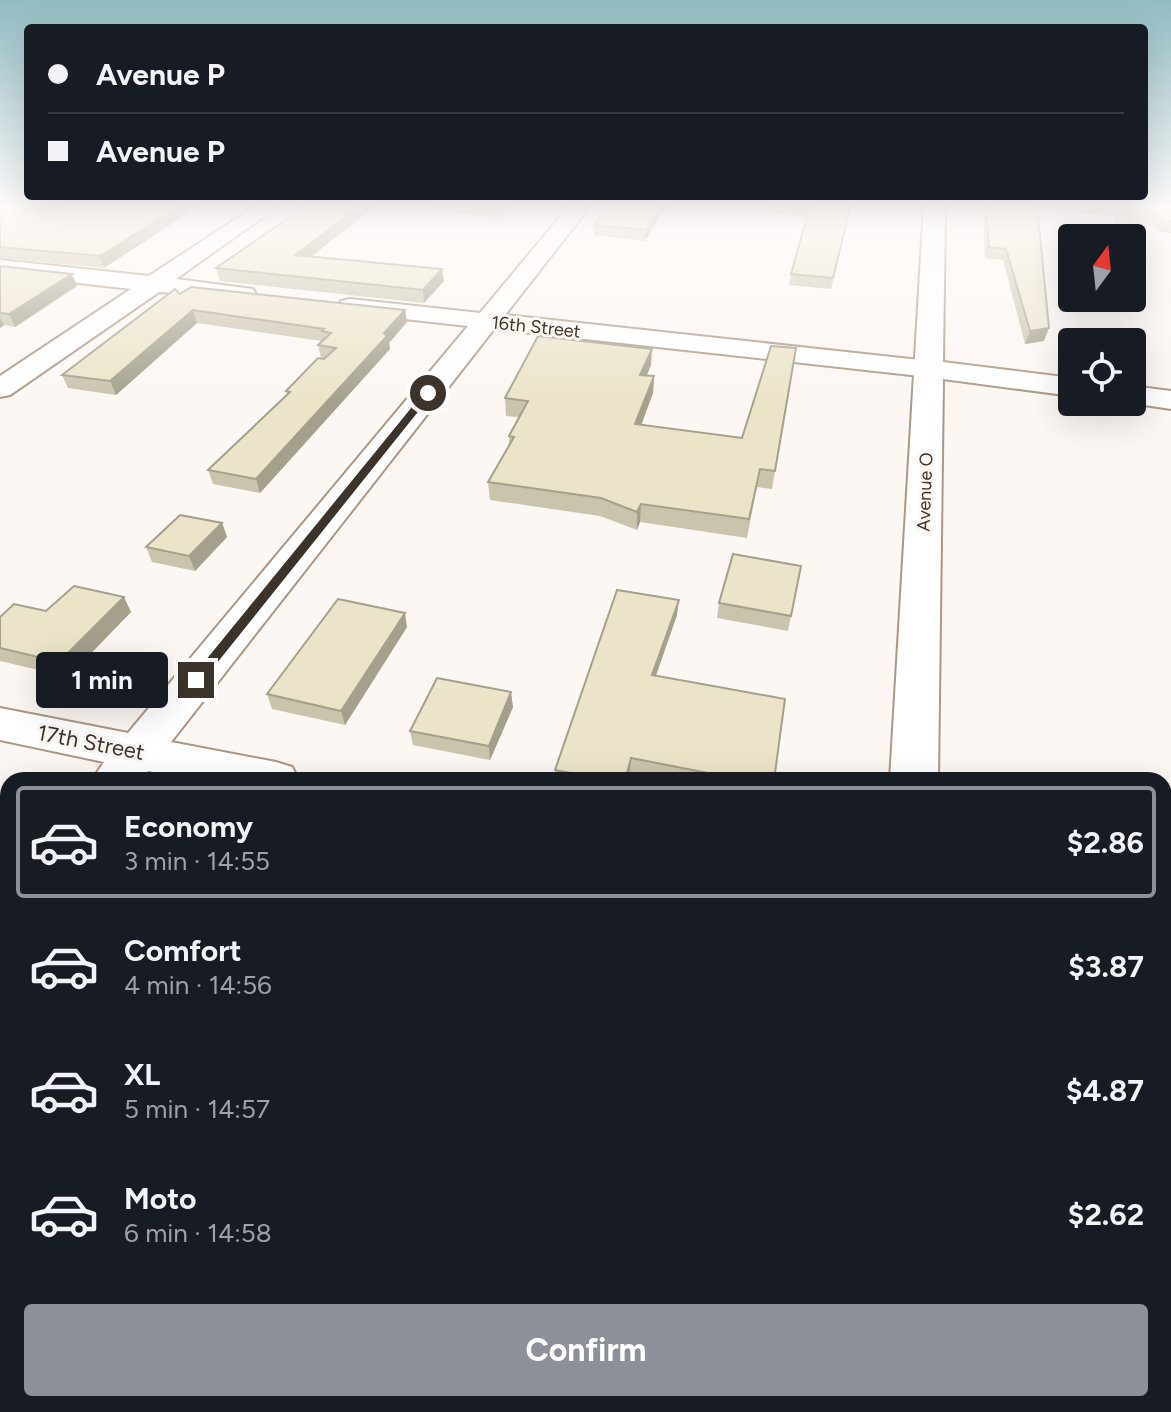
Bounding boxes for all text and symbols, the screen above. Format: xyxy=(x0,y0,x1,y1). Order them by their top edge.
text: Avenue P xyxy=(96,56,225,93)
text: Avenue P xyxy=(96,133,225,170)
north arrow xyxy=(1058,224,1146,312)
map controls xyxy=(1058,224,1146,416)
street label: 16th Street xyxy=(490,311,582,343)
button: locate xyxy=(1058,328,1146,416)
route start xyxy=(410,375,446,411)
street label: Avenue O xyxy=(913,452,937,532)
callout: 1 min xyxy=(36,652,168,708)
route end xyxy=(178,662,214,698)
text: 1 min xyxy=(71,664,133,696)
street label: 17th Street xyxy=(35,719,147,766)
icon: car xyxy=(28,806,100,878)
text: Economy xyxy=(124,808,253,845)
text: $2.86 xyxy=(1067,824,1144,861)
text: 3 min · 14:55 xyxy=(124,845,270,877)
icon: car xyxy=(28,930,100,1002)
text: Comfort xyxy=(124,932,242,969)
text: $3.87 xyxy=(1068,948,1144,985)
text: 4 min · 14:56 xyxy=(124,969,272,1001)
icon: car xyxy=(28,1054,100,1126)
text: XL xyxy=(124,1056,160,1093)
text: $4.87 xyxy=(1066,1072,1144,1109)
text: 5 min · 14:57 xyxy=(124,1093,270,1125)
icon: car xyxy=(28,1178,100,1250)
text: Moto xyxy=(124,1180,196,1217)
text: $2.62 xyxy=(1068,1196,1144,1233)
text: 6 min · 14:58 xyxy=(124,1217,272,1249)
button: Confirm xyxy=(24,1304,1148,1396)

